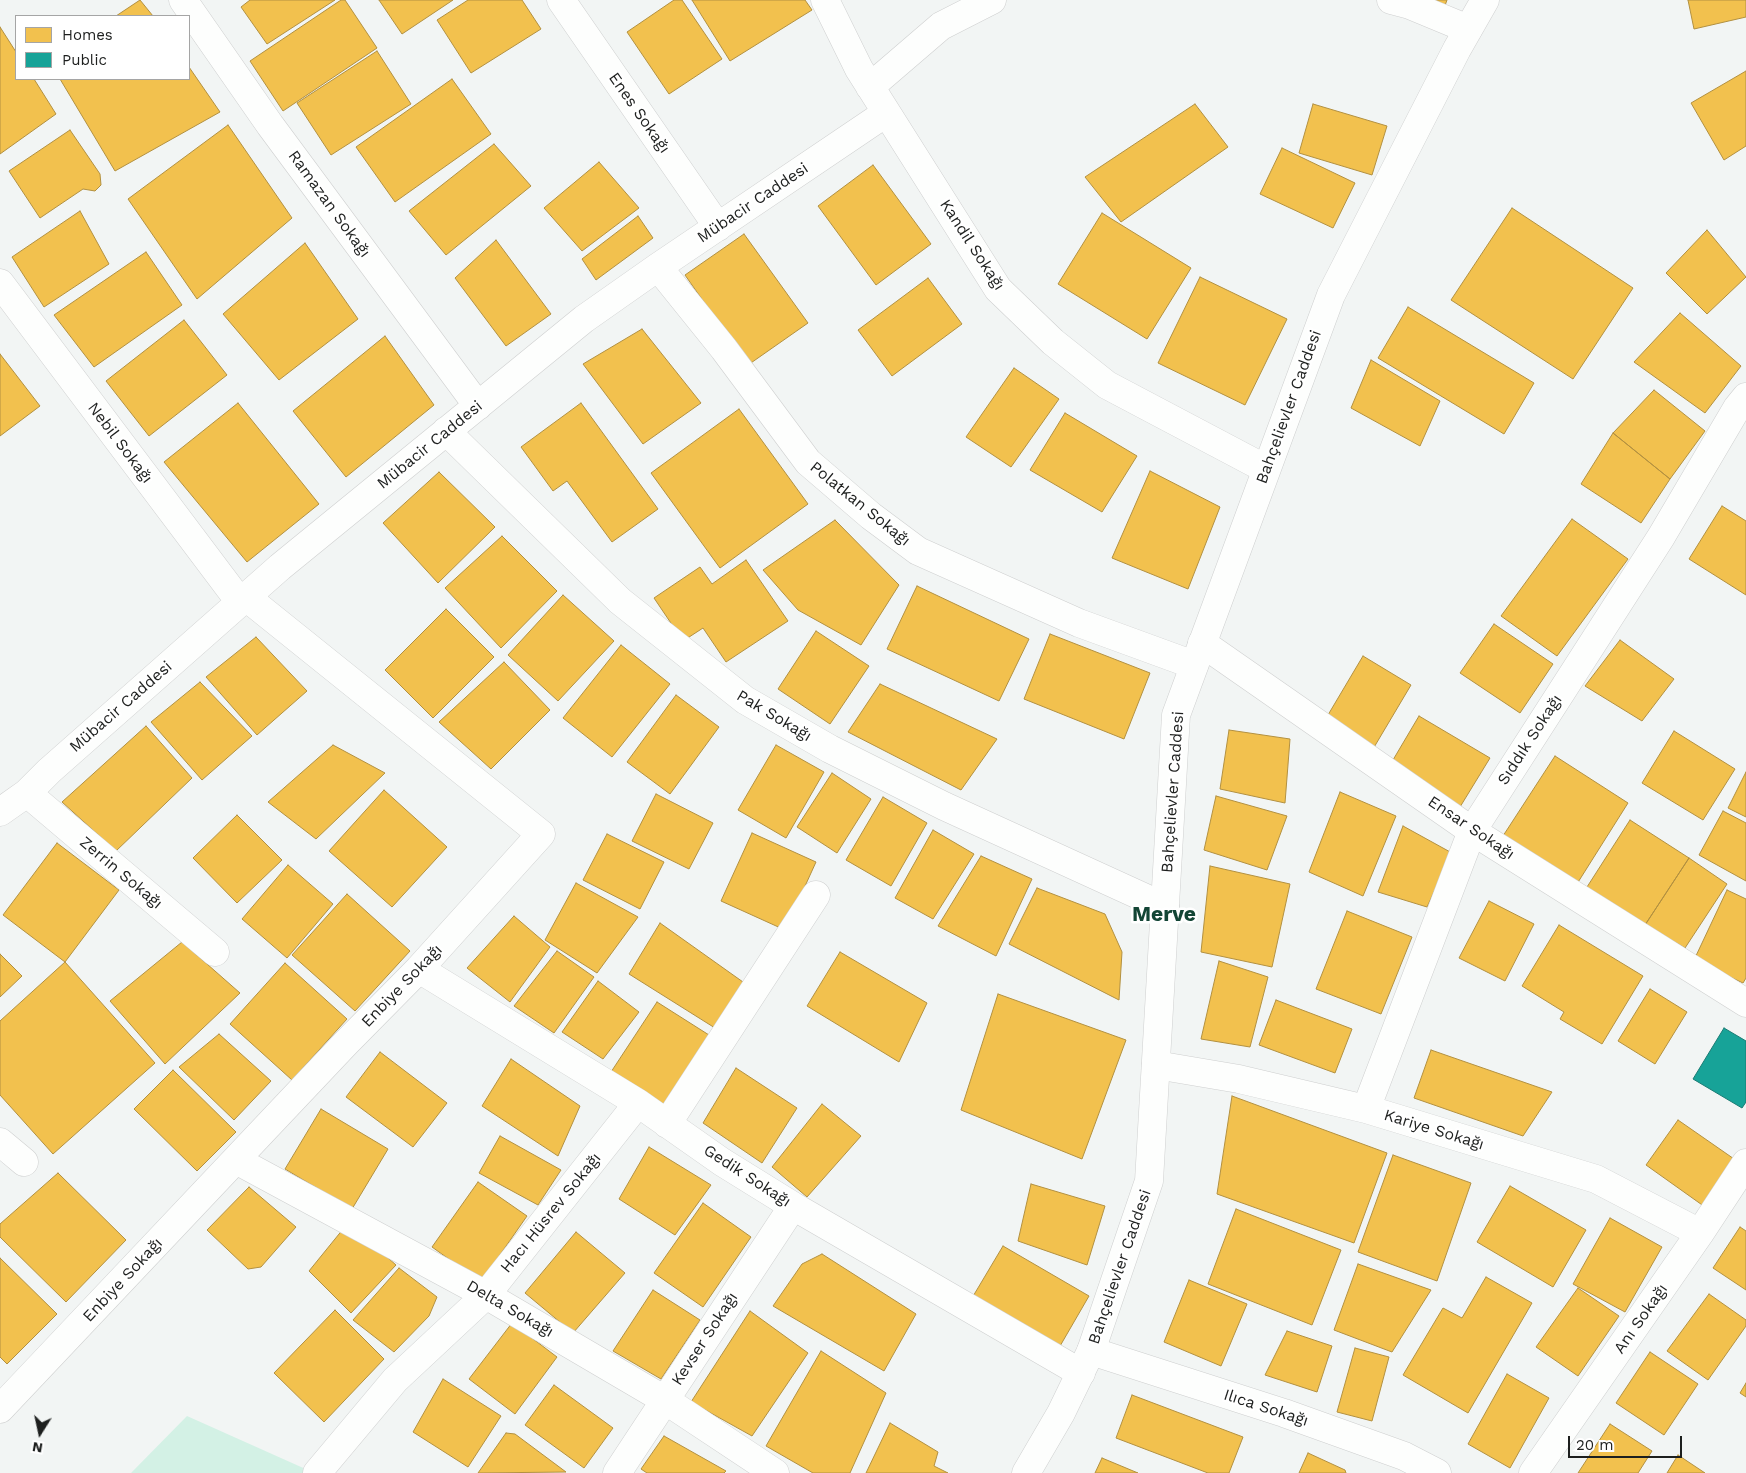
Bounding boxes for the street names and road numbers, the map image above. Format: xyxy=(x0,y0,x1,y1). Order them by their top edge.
street label: Enes Sokağı xyxy=(604,69,674,157)
street label: Ramazan Sokağı xyxy=(284,147,374,261)
street label: Mübacir Caddesi xyxy=(694,159,812,247)
street label: Kandil Sokağı xyxy=(936,196,1008,294)
street label: Bahçelievler Caddesi xyxy=(1252,328,1326,486)
street label: Mübacir Caddesi xyxy=(374,397,486,493)
street label: Nebil Sokağı xyxy=(83,399,157,487)
street label: Polatkan Sokağı xyxy=(806,458,914,550)
street label: Mübacir Caddesi xyxy=(66,657,176,757)
street label: Pak Sokağı xyxy=(733,686,815,746)
street label: Sıddık Sokağı xyxy=(1494,691,1566,789)
street label: Bahçelievler Caddesi xyxy=(1158,710,1188,874)
street label: Ensar Sokağı xyxy=(1424,792,1518,864)
street label: Zerrin Sokağı xyxy=(76,833,166,913)
street label: Enbiye Sokağı xyxy=(358,941,446,1031)
street label: Kariye Sokağı xyxy=(1382,1106,1486,1154)
street label: Gedik Sokağı xyxy=(700,1141,794,1211)
street label: Hacı Hüsrev Sokağı xyxy=(497,1149,605,1277)
street label: Bahçelievler Caddesi xyxy=(1085,1187,1155,1347)
street label: Enbiye Sokağı xyxy=(79,1234,167,1326)
street label: Delta Sokağı xyxy=(463,1276,557,1342)
street label: Anı Sokağı xyxy=(1610,1280,1672,1358)
street label: Kevser Sokağı xyxy=(668,1289,742,1389)
street label: Ilıca Sokağı xyxy=(1221,1385,1311,1431)

